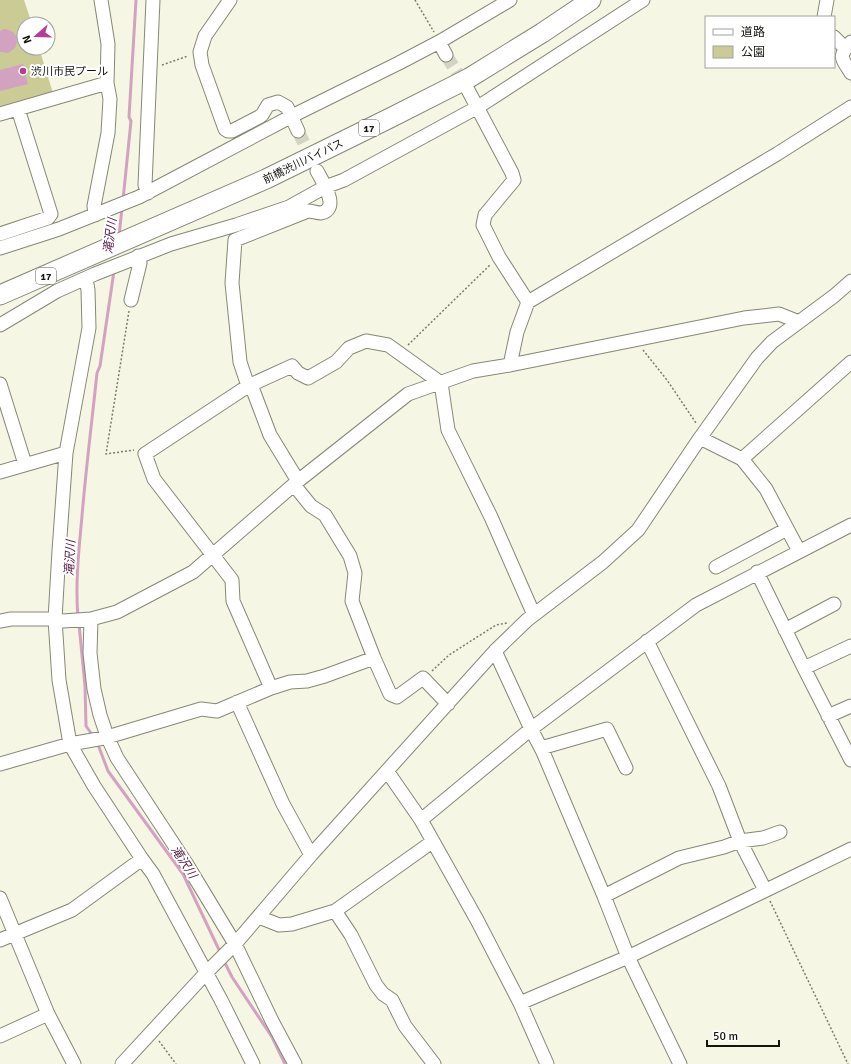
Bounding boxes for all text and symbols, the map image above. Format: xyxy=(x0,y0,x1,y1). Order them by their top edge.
north arrow xyxy=(16,16,56,56)
legend xyxy=(705,16,835,68)
text: 道路 xyxy=(741,25,765,40)
text: N xyxy=(20,33,34,45)
text: 公園 xyxy=(741,45,765,60)
place label: 渋川市民プール xyxy=(31,65,108,78)
marker: 渋川市民プール xyxy=(18,66,28,76)
road number: 17 xyxy=(359,120,379,136)
street label: 前橋渋川バイパス xyxy=(261,136,346,187)
water label: 滝沢川 xyxy=(101,215,120,255)
road number: 17 xyxy=(36,268,56,284)
water label: 滝沢川 xyxy=(62,538,79,576)
water label: 滝沢川 xyxy=(167,843,201,883)
scale bar xyxy=(707,1022,779,1048)
text: 50 m xyxy=(713,1029,738,1044)

